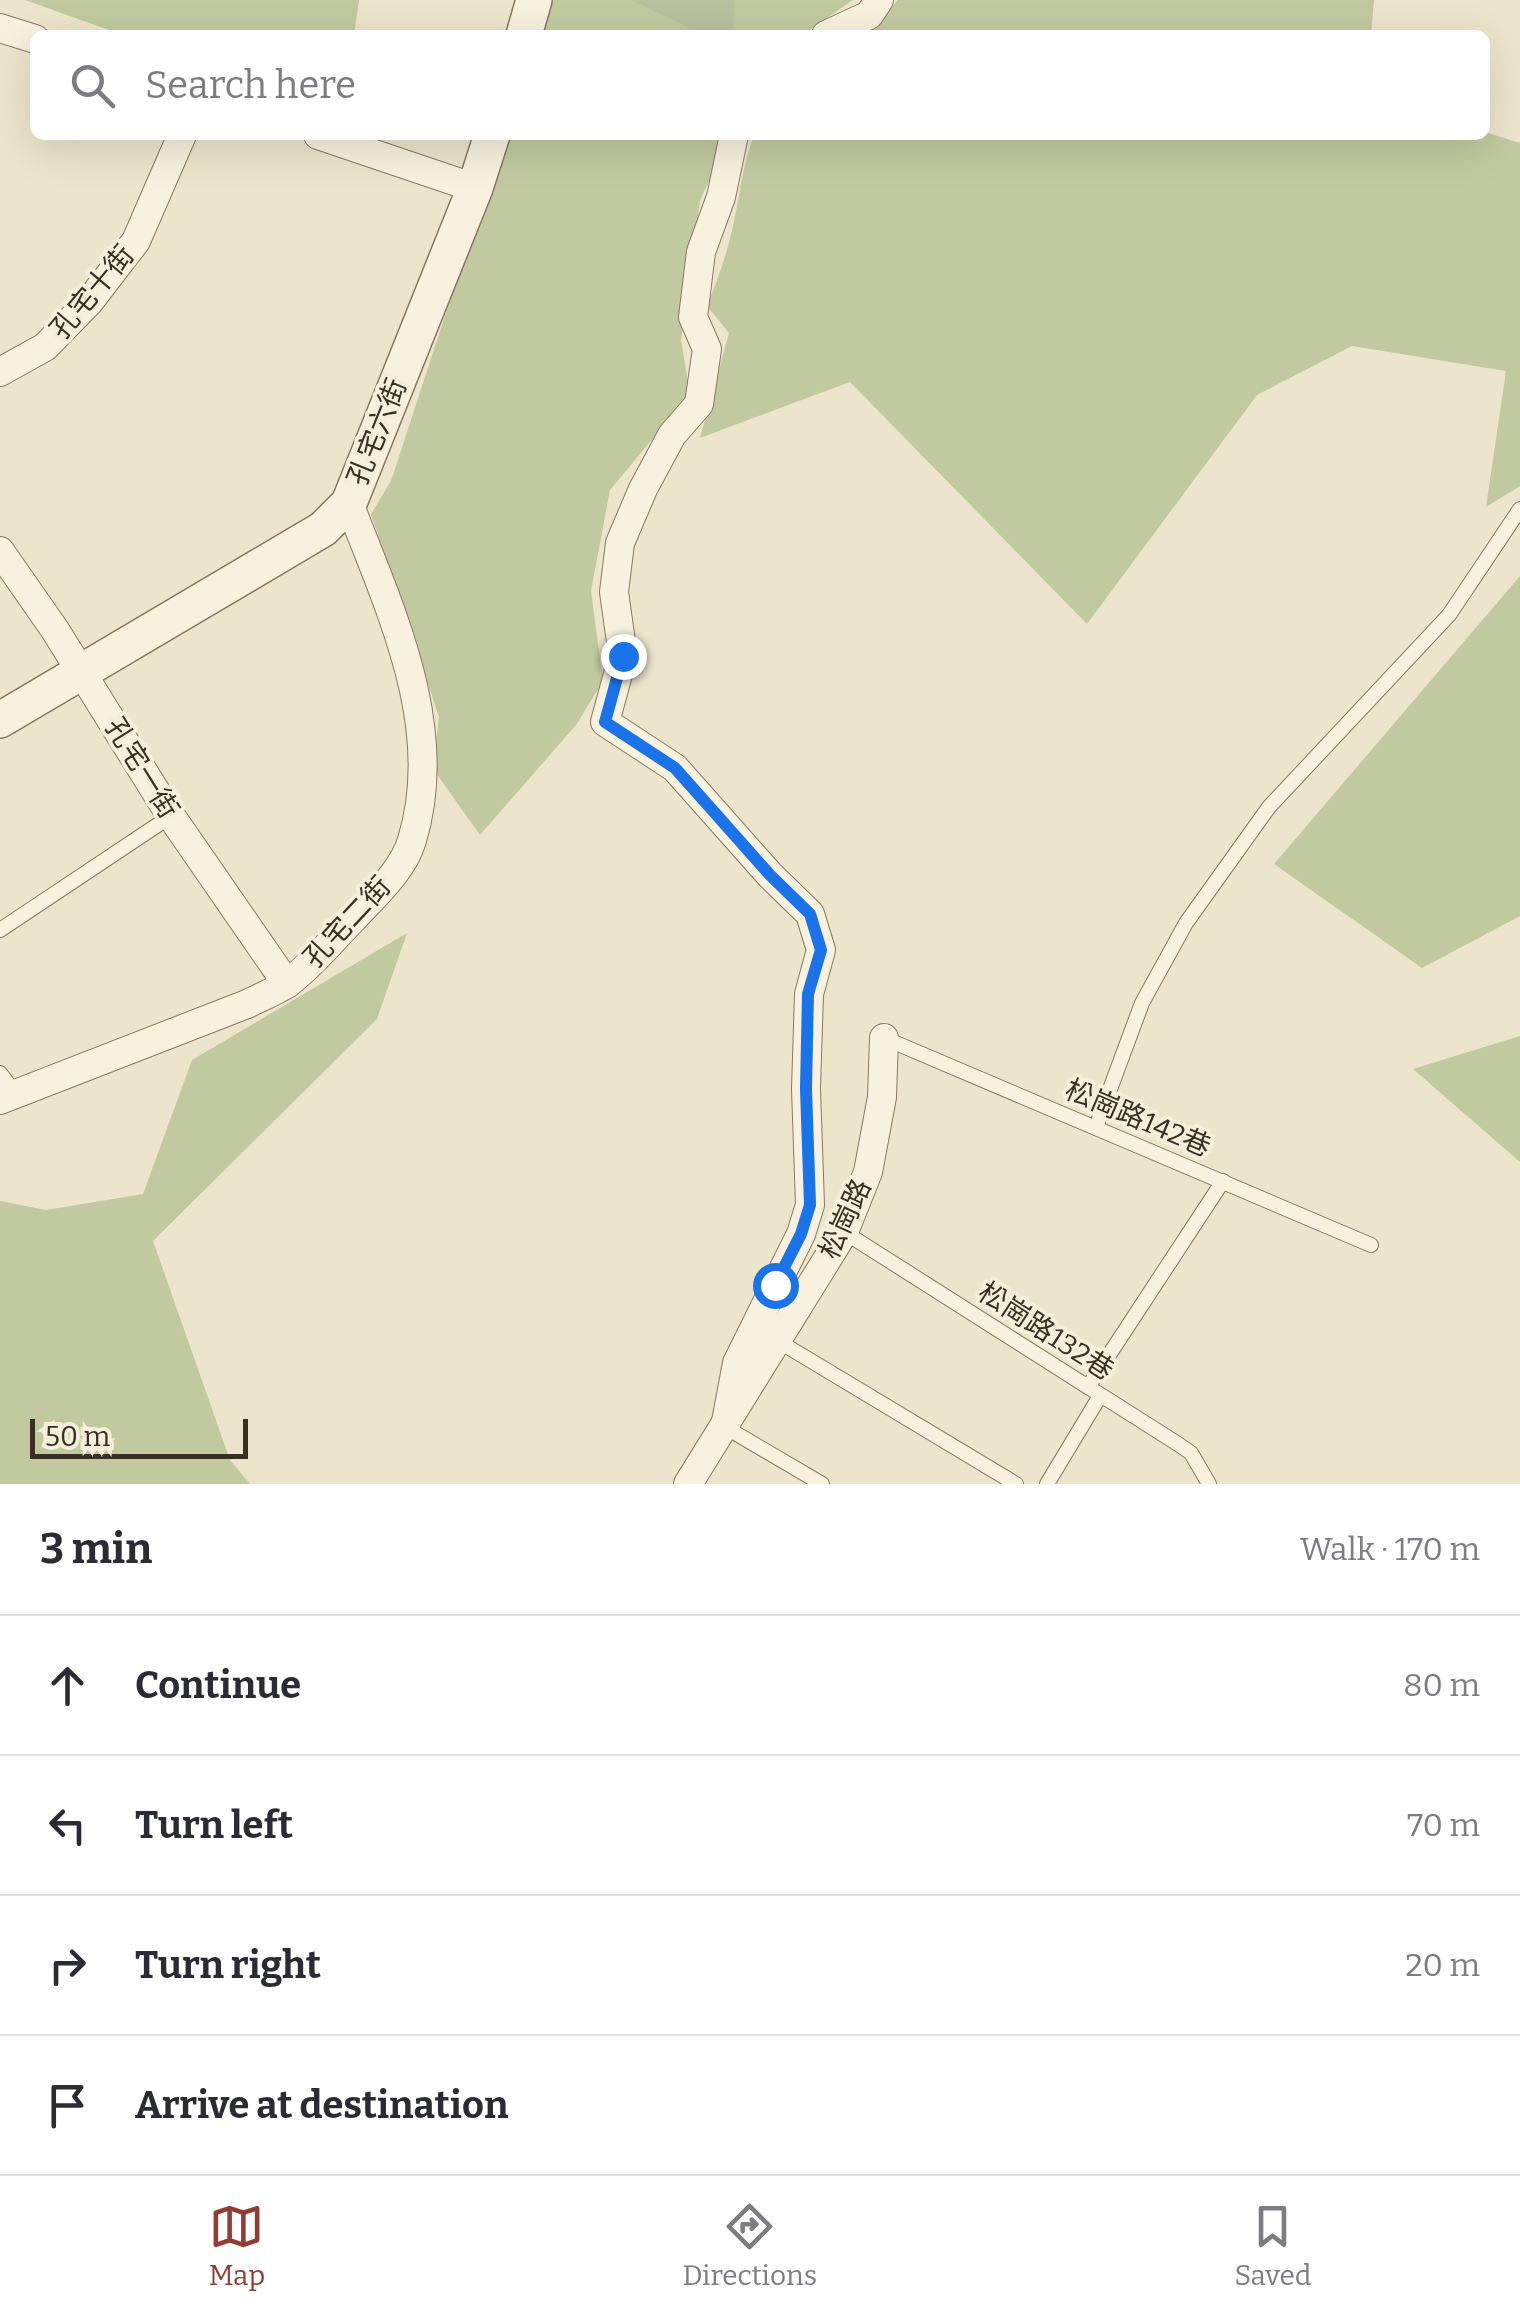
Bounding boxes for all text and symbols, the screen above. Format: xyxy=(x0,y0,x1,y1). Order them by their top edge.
search box xyxy=(30,30,1490,140)
icon: search xyxy=(65,58,120,113)
text: Search here xyxy=(145,62,356,108)
street label: 孔宅十街 xyxy=(43,238,141,346)
street label: 孔宅六街 xyxy=(341,374,413,490)
route end xyxy=(601,634,647,680)
street label: 孔宅一街 xyxy=(98,712,186,824)
street label: 孔宅二街 xyxy=(297,870,397,974)
street label: 松崗路142巷 xyxy=(1060,1073,1216,1163)
street label: 松崗路 xyxy=(812,1174,878,1264)
route start xyxy=(753,1263,799,1309)
street label: 松崗路132巷 xyxy=(972,1275,1120,1387)
scale bar xyxy=(30,1414,248,1458)
text: 50 m xyxy=(45,1420,110,1453)
text: 3 min xyxy=(40,1524,152,1574)
text: Walk · 170 m xyxy=(1300,1530,1480,1568)
icon: ahead xyxy=(40,1658,95,1713)
text: Continue xyxy=(135,1662,301,1708)
text: 80 m xyxy=(1403,1666,1480,1704)
icon: left xyxy=(40,1798,95,1853)
text: Turn left xyxy=(135,1802,293,1848)
text: 70 m xyxy=(1407,1806,1480,1844)
icon: right xyxy=(40,1938,95,1993)
text: Turn right xyxy=(135,1942,321,1988)
text: 20 m xyxy=(1405,1946,1480,1984)
icon: arrive xyxy=(40,2078,95,2133)
text: Arrive at destination xyxy=(135,2082,508,2128)
tab: Map xyxy=(209,2199,265,2292)
tab: Directions xyxy=(682,2199,817,2292)
tab: Saved xyxy=(1234,2199,1311,2292)

